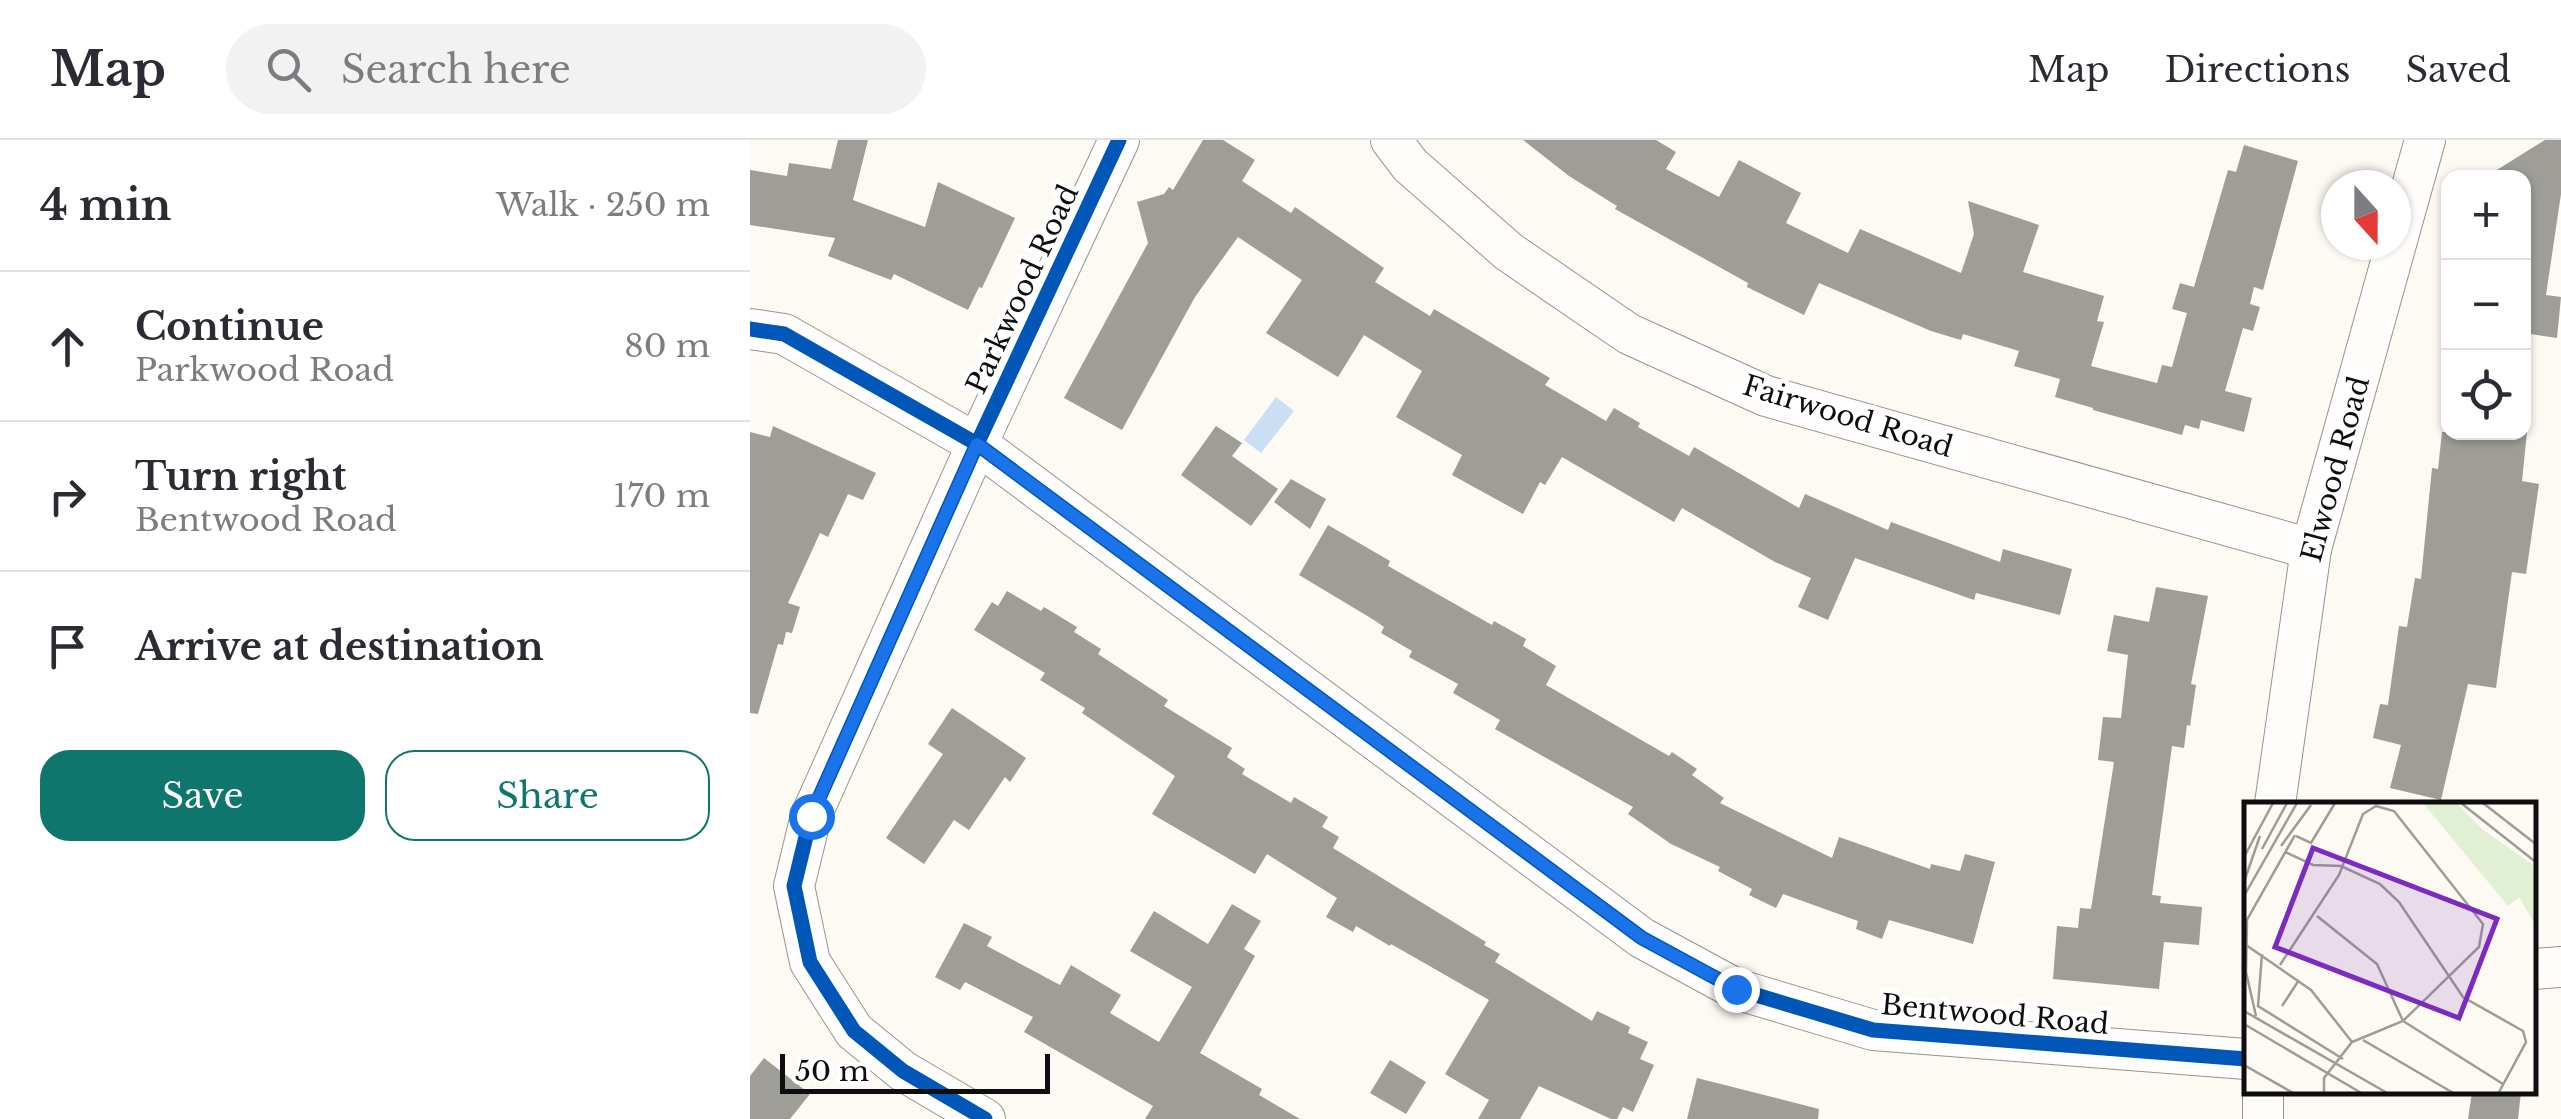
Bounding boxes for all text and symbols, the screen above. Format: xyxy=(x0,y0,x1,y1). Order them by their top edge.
search box xyxy=(226,24,926,114)
text: Map xyxy=(50,39,166,99)
icon: search xyxy=(261,42,316,97)
text: Search here xyxy=(341,46,571,93)
text: Map xyxy=(2028,48,2109,91)
text: Directions xyxy=(2164,48,2350,91)
text: Saved xyxy=(2405,48,2511,91)
north arrow xyxy=(2321,170,2411,260)
map controls xyxy=(2441,170,2531,440)
button: + xyxy=(2441,170,2531,260)
text: 4 min xyxy=(40,179,171,231)
street label: Parkwood Road xyxy=(959,179,1086,399)
text: Walk · 250 m xyxy=(496,185,710,225)
button: − xyxy=(2441,260,2531,350)
text: Continue xyxy=(135,303,324,350)
icon: ahead xyxy=(40,319,95,374)
text: 80 m xyxy=(624,326,710,366)
text: Parkwood Road xyxy=(135,350,394,390)
button: locate xyxy=(2441,350,2531,440)
street label: Fairwood Road xyxy=(1739,368,1957,465)
street label: Elwood Road xyxy=(2294,372,2377,566)
text: Turn right xyxy=(135,453,346,500)
icon: right xyxy=(40,469,95,524)
text: 170 m xyxy=(613,476,710,516)
text: Bentwood Road xyxy=(135,500,397,540)
icon: arrive xyxy=(40,619,95,674)
text: Arrive at destination xyxy=(135,623,544,670)
button: Save xyxy=(40,750,365,841)
button: Share xyxy=(385,750,710,841)
route start xyxy=(789,794,835,840)
inset map xyxy=(2244,802,2536,1094)
route end xyxy=(1714,967,1760,1013)
street label: Bentwood Road xyxy=(1879,987,2111,1042)
scale bar xyxy=(780,1049,1050,1094)
text: 50 m xyxy=(795,1054,869,1089)

